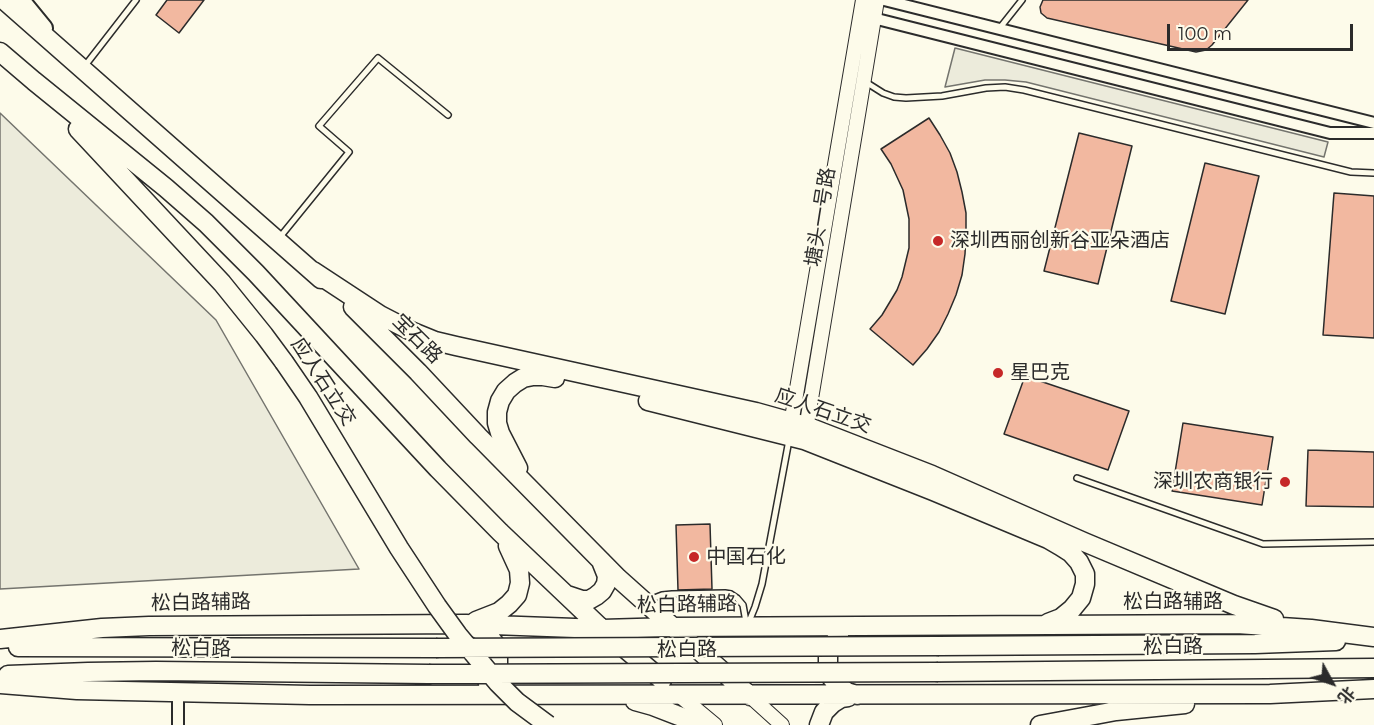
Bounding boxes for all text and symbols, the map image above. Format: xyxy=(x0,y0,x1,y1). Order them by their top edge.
scale bar xyxy=(1170,12,1356,50)
text: 100 m xyxy=(1178,23,1232,45)
street label: 塘头一号路 xyxy=(801,166,841,268)
place label: 深圳西丽创新谷亚朵酒店 xyxy=(950,229,1170,253)
marker: 深圳西丽创新谷亚朵酒店 xyxy=(931,234,945,248)
street label: 宝石路 xyxy=(387,309,447,369)
street label: 应人石立交 xyxy=(286,334,360,430)
place label: 星巴克 xyxy=(1010,361,1070,385)
marker: 星巴克 xyxy=(991,366,1005,380)
street label: 应人石立交 xyxy=(772,383,874,439)
place label: 深圳农商银行 xyxy=(1153,470,1273,494)
marker: 深圳农商银行 xyxy=(1278,475,1292,489)
place label: 中国石化 xyxy=(706,545,786,569)
marker: 中国石化 xyxy=(687,550,701,564)
street label: 松白路辅路 xyxy=(151,590,251,616)
street label: 松白路辅路 xyxy=(1123,590,1223,614)
street label: 松白路辅路 xyxy=(637,592,737,618)
street label: 松白路 xyxy=(1143,635,1203,659)
street label: 松白路 xyxy=(171,636,231,662)
street label: 松白路 xyxy=(657,638,717,662)
north arrow xyxy=(1302,653,1362,713)
text: 北 xyxy=(1334,683,1359,707)

